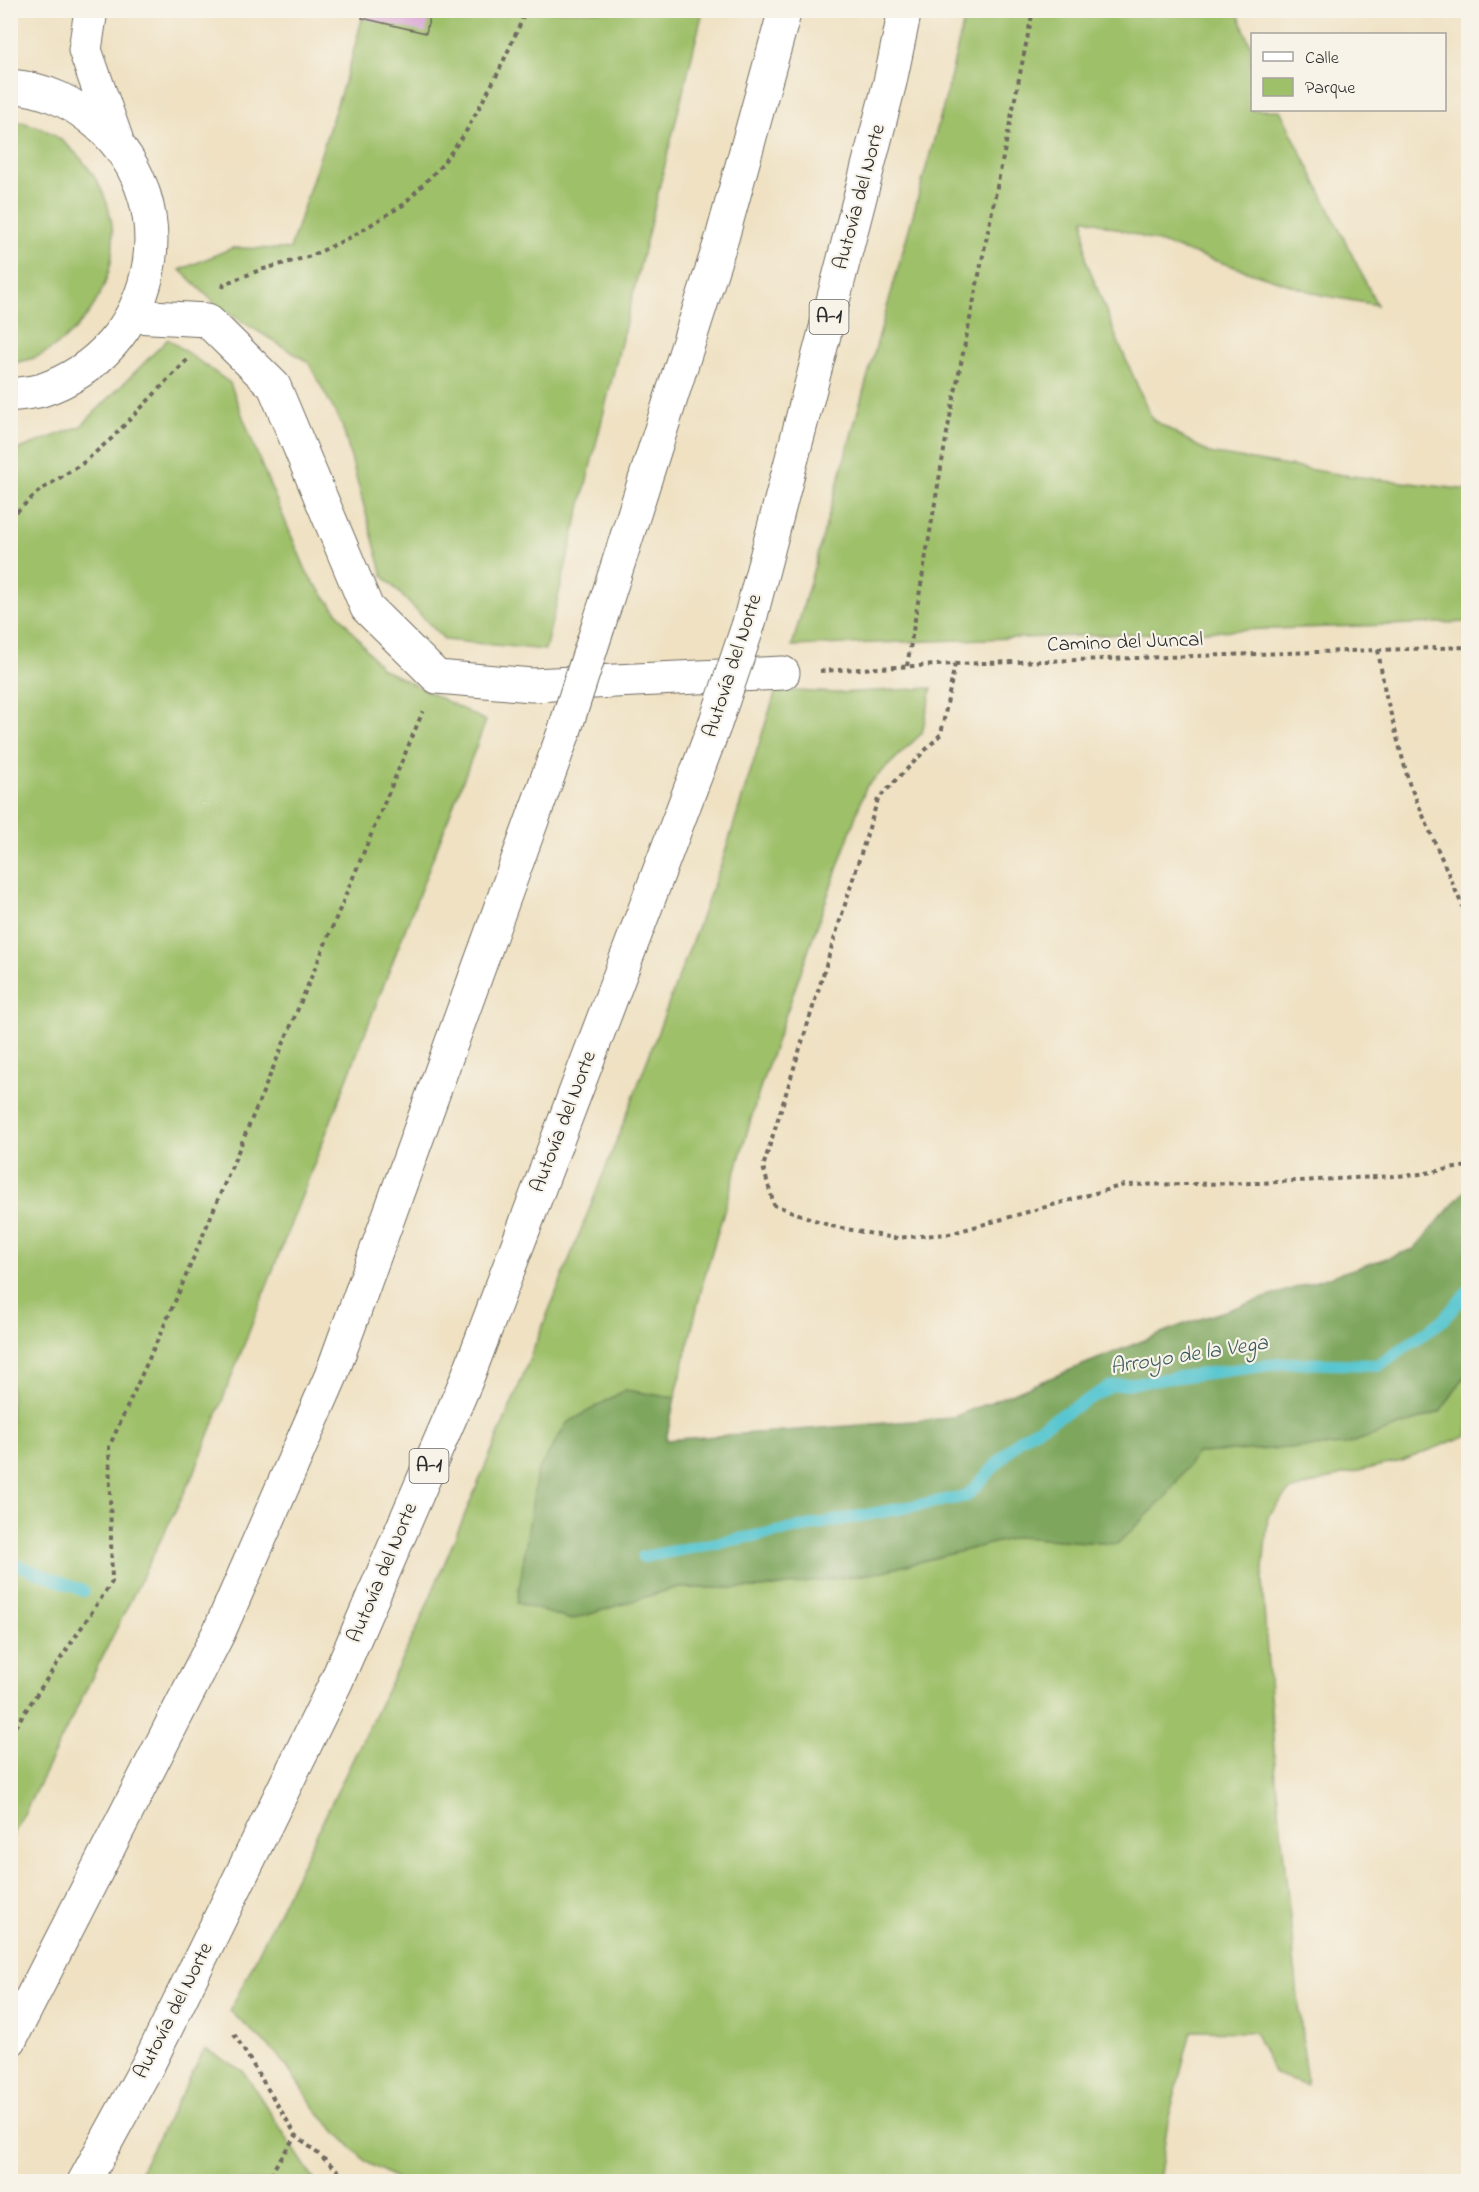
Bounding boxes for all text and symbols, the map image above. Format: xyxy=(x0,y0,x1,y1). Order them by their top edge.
legend xyxy=(1251,33,1446,111)
text: Calle xyxy=(1305,46,1340,72)
text: Parque xyxy=(1305,76,1356,102)
street label: Autovía del Norte xyxy=(826,120,894,273)
road number: A-1 xyxy=(810,300,848,334)
street label: Autovía del Norte xyxy=(696,590,771,742)
street label: Camino del Juncal xyxy=(1046,625,1204,661)
street label: Autovía del Norte xyxy=(523,1046,605,1197)
water label: Arroyo de la Vega xyxy=(1108,1328,1271,1384)
road number: A-1 xyxy=(410,1449,448,1483)
street label: Autovía del Norte xyxy=(340,1498,426,1648)
street label: Autovía del Norte xyxy=(127,1937,222,2084)

